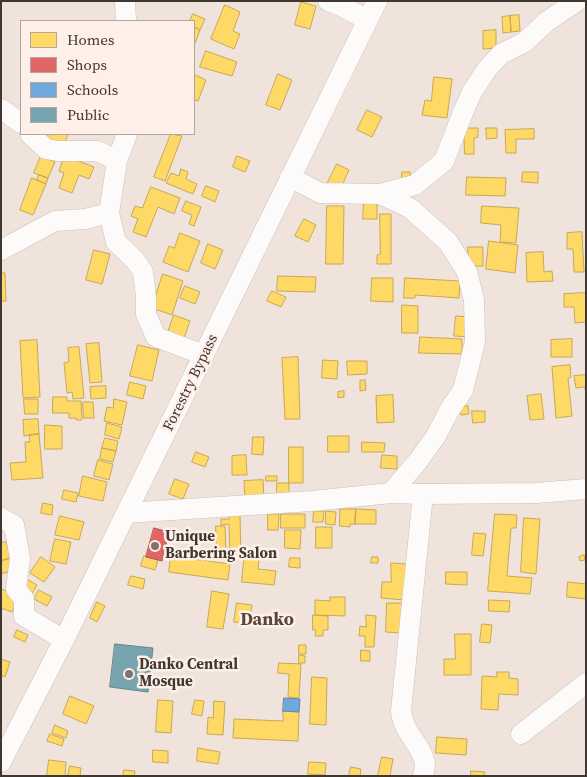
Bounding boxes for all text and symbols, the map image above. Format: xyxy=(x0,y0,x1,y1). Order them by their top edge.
legend xyxy=(20,20,195,135)
text: Homes xyxy=(67,29,114,50)
text: Shops xyxy=(67,54,107,75)
text: Schools xyxy=(67,79,118,100)
text: Public xyxy=(67,104,109,125)
street label: Forestry Bypass xyxy=(160,332,222,434)
place label: Unique Barbering Salon xyxy=(165,528,277,563)
marker: Unique Barbering Salon xyxy=(149,540,161,552)
district label: Danko xyxy=(240,609,294,631)
place label: Danko Central Mosque xyxy=(139,656,238,691)
marker: Danko Central Mosque xyxy=(123,668,135,680)

